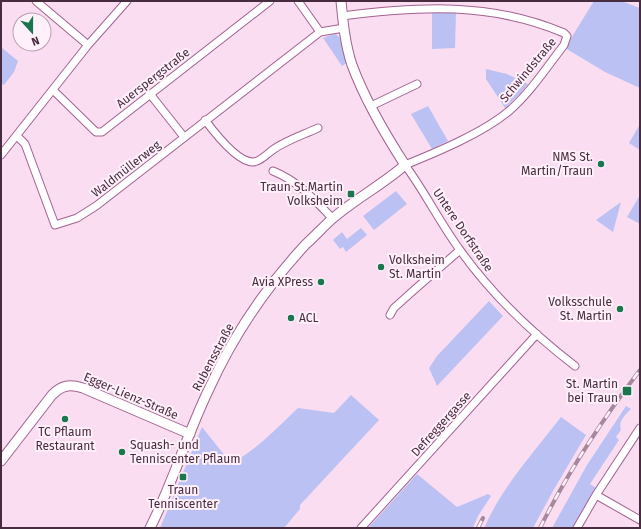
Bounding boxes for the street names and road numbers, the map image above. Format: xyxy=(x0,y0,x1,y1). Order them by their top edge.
street label: Schwindstraße xyxy=(497,35,559,105)
street label: Auerspergstraße xyxy=(114,45,192,111)
street label: Waldmüllerweg xyxy=(89,137,164,200)
street label: Untere Dorfstraße xyxy=(430,186,496,274)
street label: Rubensstraße xyxy=(189,321,237,393)
street label: Egger-Lienz-Straße xyxy=(82,370,180,422)
street label: Defreggergasse xyxy=(408,389,474,459)

